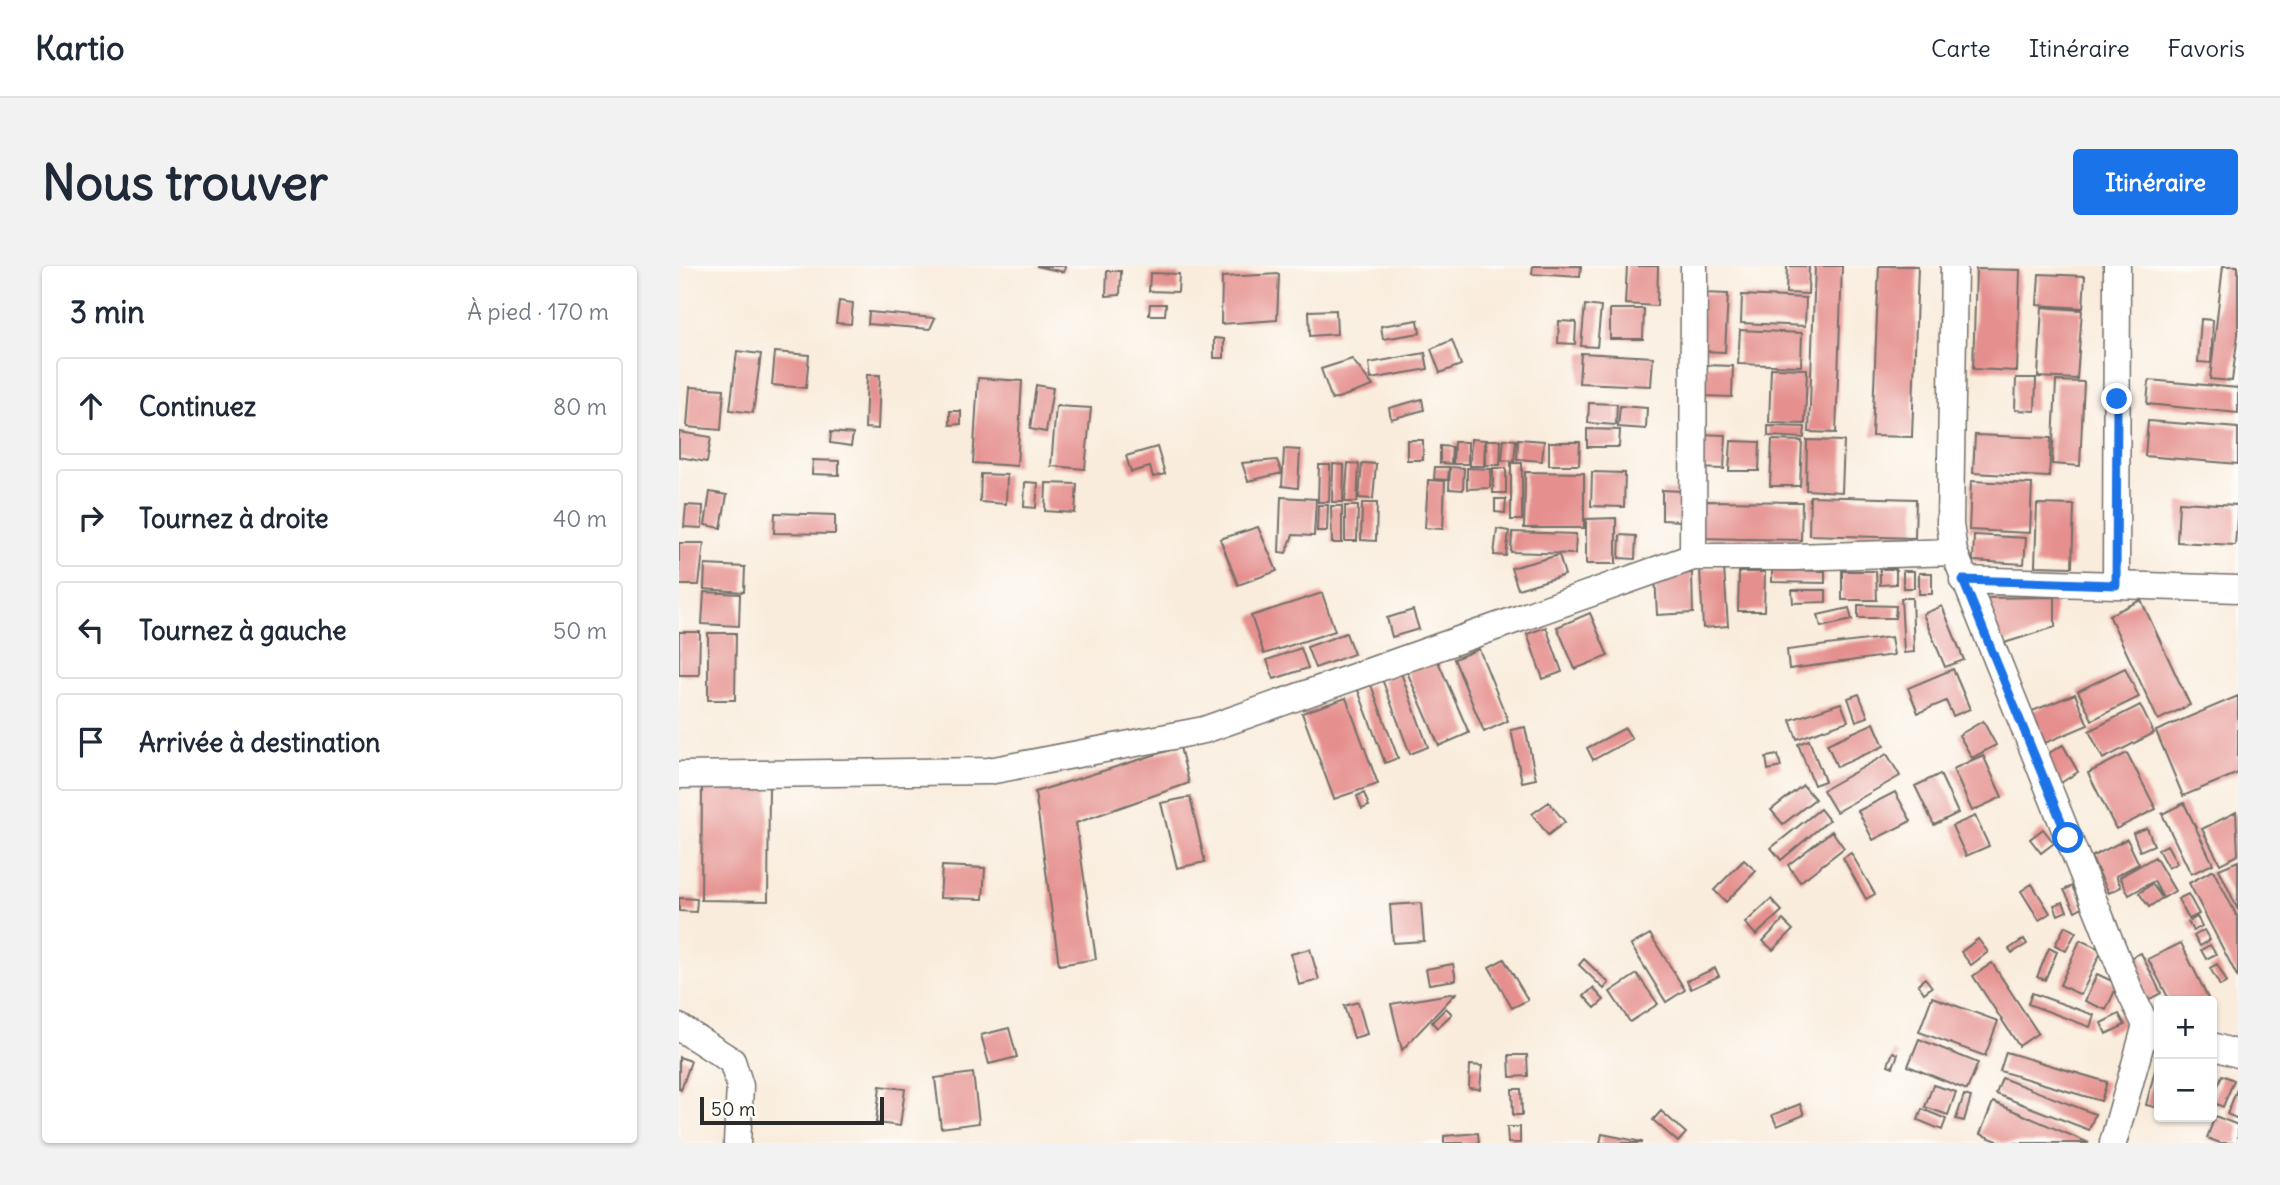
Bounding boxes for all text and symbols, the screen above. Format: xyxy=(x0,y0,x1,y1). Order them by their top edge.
text: Kartio xyxy=(35,27,125,69)
text: Carte xyxy=(1931,33,1991,63)
text: Itinéraire xyxy=(2029,33,2130,63)
text: Favoris xyxy=(2168,33,2245,63)
button: Itinéraire xyxy=(2073,149,2238,215)
text: Nous trouver xyxy=(42,152,328,213)
text: 3 min xyxy=(70,293,145,331)
text: À pied · 170 m xyxy=(467,297,609,326)
route end xyxy=(2101,383,2132,414)
icon: ahead xyxy=(72,387,110,425)
text: Continuez xyxy=(139,390,256,423)
text: 80 m xyxy=(553,392,607,421)
icon: right xyxy=(72,499,110,537)
text: Tournez à droite xyxy=(139,502,329,535)
text: 40 m xyxy=(553,504,607,533)
icon: left xyxy=(72,611,110,649)
text: Tournez à gauche xyxy=(139,614,347,647)
text: 50 m xyxy=(553,616,607,645)
icon: arrive xyxy=(72,723,110,761)
text: Arrivée à destination xyxy=(139,726,380,759)
route start xyxy=(2052,822,2083,853)
map controls xyxy=(2154,996,2217,1122)
button: + xyxy=(2154,996,2217,1059)
button: − xyxy=(2154,1059,2217,1122)
scale bar xyxy=(700,1094,884,1126)
text: 50 m xyxy=(711,1097,756,1121)

